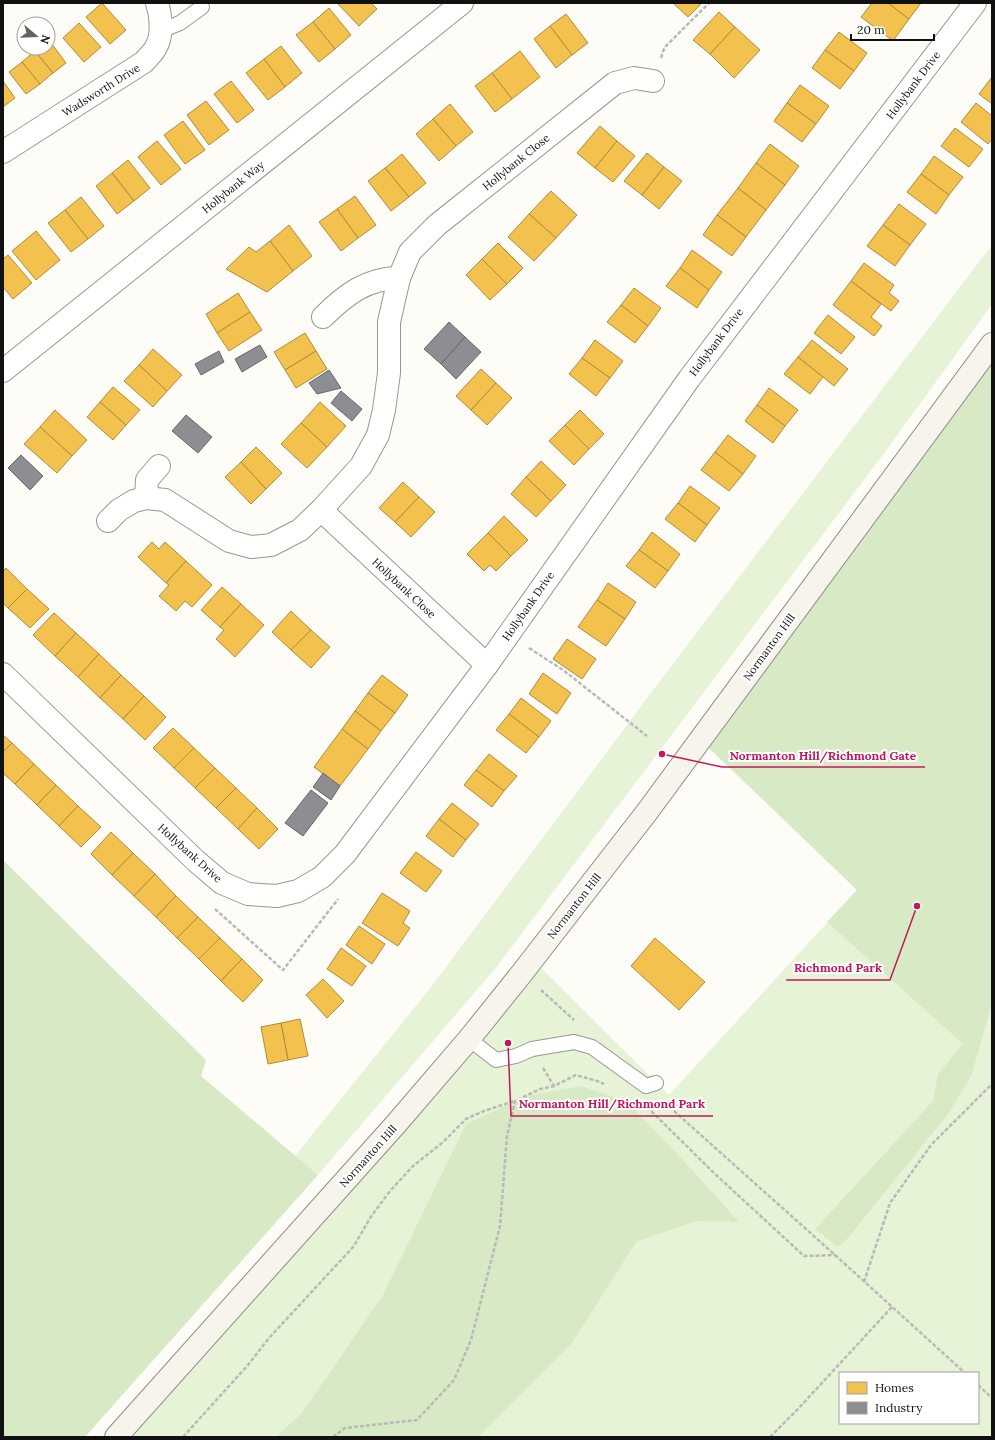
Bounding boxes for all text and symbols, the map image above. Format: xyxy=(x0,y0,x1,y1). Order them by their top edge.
north arrow xyxy=(16,16,56,56)
scale bar xyxy=(851,16,934,42)
text: 20 m xyxy=(857,22,885,37)
text: N xyxy=(37,33,53,46)
street label: Hollybank Drive xyxy=(883,48,943,122)
street label: Wadsworth Drive xyxy=(60,60,143,120)
street label: Hollybank Close xyxy=(480,131,552,193)
street label: Hollybank Way xyxy=(199,158,267,216)
street label: Hollybank Drive xyxy=(686,305,746,379)
street label: Hollybank Close xyxy=(369,555,439,621)
street label: Hollybank Drive xyxy=(499,569,557,643)
street label: Normanton Hill xyxy=(740,611,798,683)
callout: Normanton Hill/Richmond Gate xyxy=(722,743,925,767)
text: Normanton Hill/Richmond Gate xyxy=(730,748,917,764)
street label: Hollybank Drive xyxy=(155,821,225,885)
street label: Normanton Hill xyxy=(544,870,604,942)
callout: Richmond Park xyxy=(786,956,890,980)
text: Richmond Park xyxy=(794,960,882,975)
callout: Normanton Hill/Richmond Park xyxy=(511,1092,713,1116)
text: Normanton Hill/Richmond Park xyxy=(519,1096,705,1112)
street label: Normanton Hill xyxy=(336,1122,400,1190)
legend xyxy=(839,1372,979,1424)
text: Homes xyxy=(875,1380,914,1395)
text: Industry xyxy=(875,1400,923,1415)

